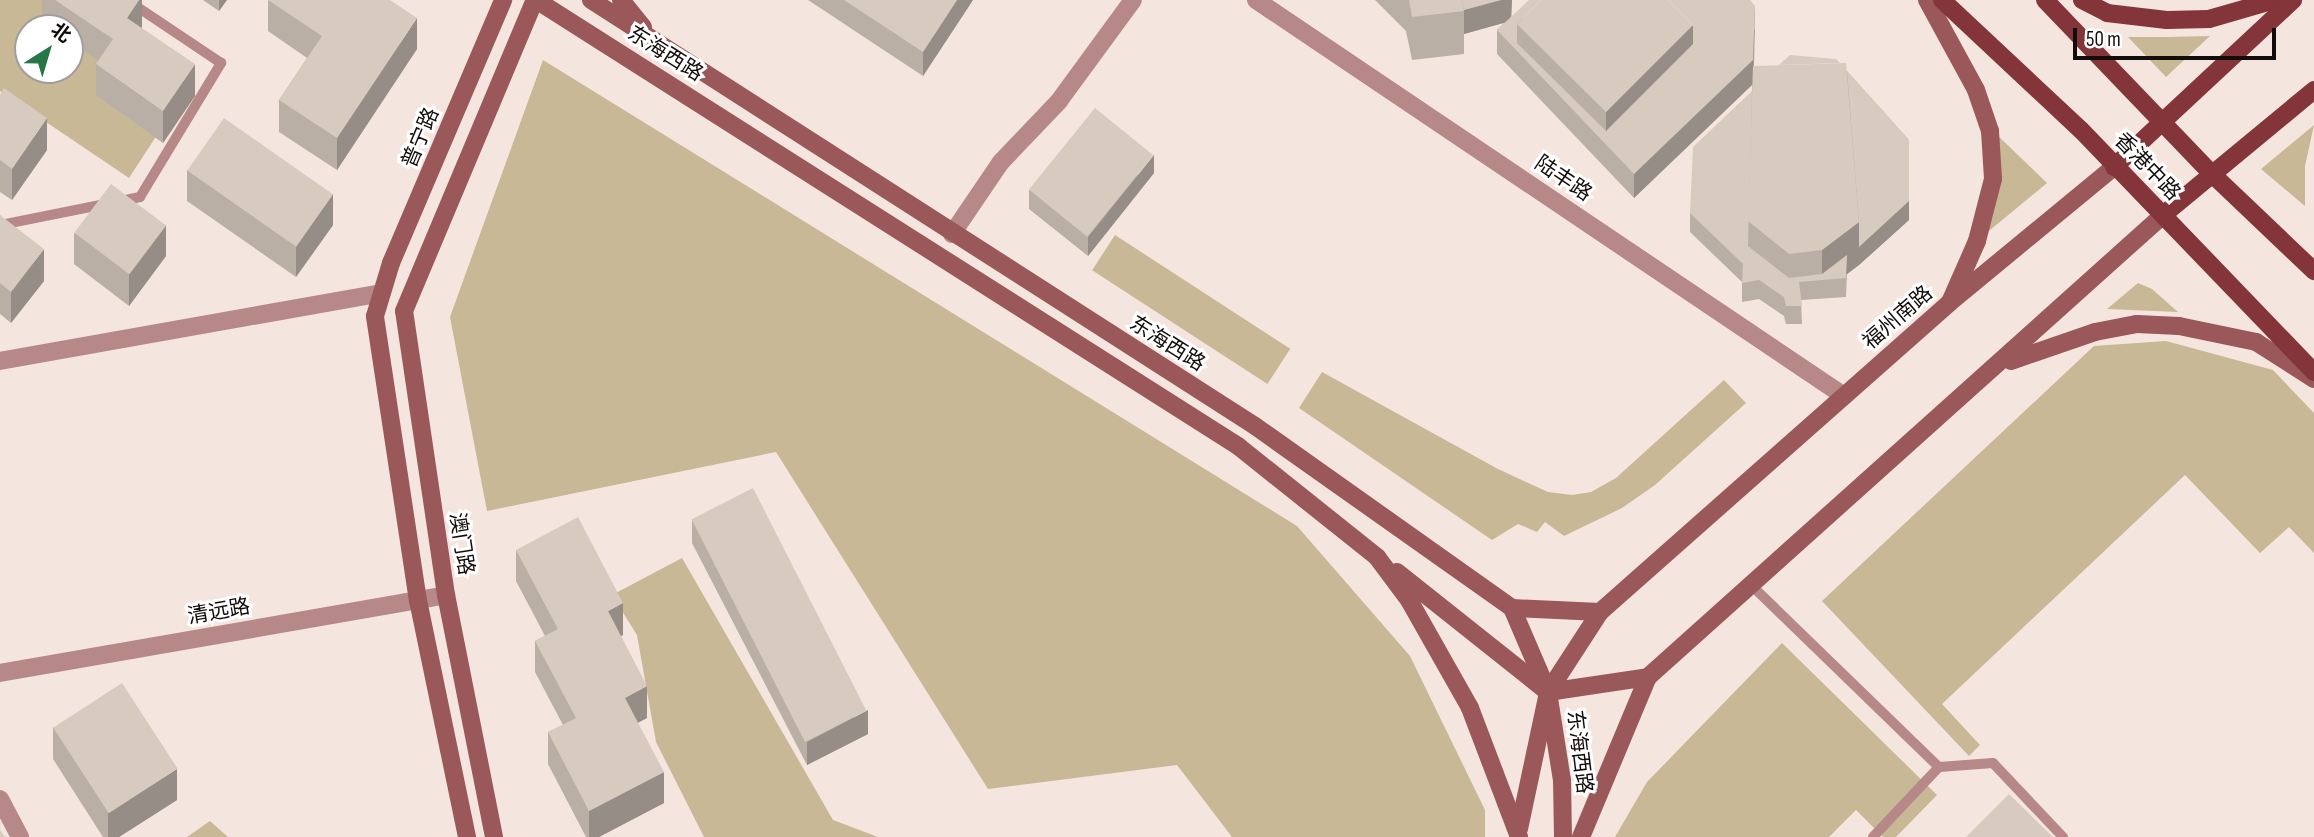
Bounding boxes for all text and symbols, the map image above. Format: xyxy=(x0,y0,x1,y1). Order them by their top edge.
north arrow xyxy=(14,14,84,84)
scale bar xyxy=(2076,14,2279,58)
text: 北 xyxy=(46,19,75,48)
street label: 东海西路 xyxy=(623,21,707,87)
text: 50 m xyxy=(2086,27,2121,52)
street label: 普宁路 xyxy=(397,104,445,172)
street label: 香港中路 xyxy=(2109,128,2185,206)
street label: 陆丰路 xyxy=(1530,151,1596,207)
street label: 福州南路 xyxy=(1858,281,1938,355)
street label: 东海西路 xyxy=(1125,311,1209,377)
street label: 澳门路 xyxy=(444,511,478,577)
street label: 清远路 xyxy=(186,594,252,630)
street label: 东海西路 xyxy=(1561,709,1597,795)

